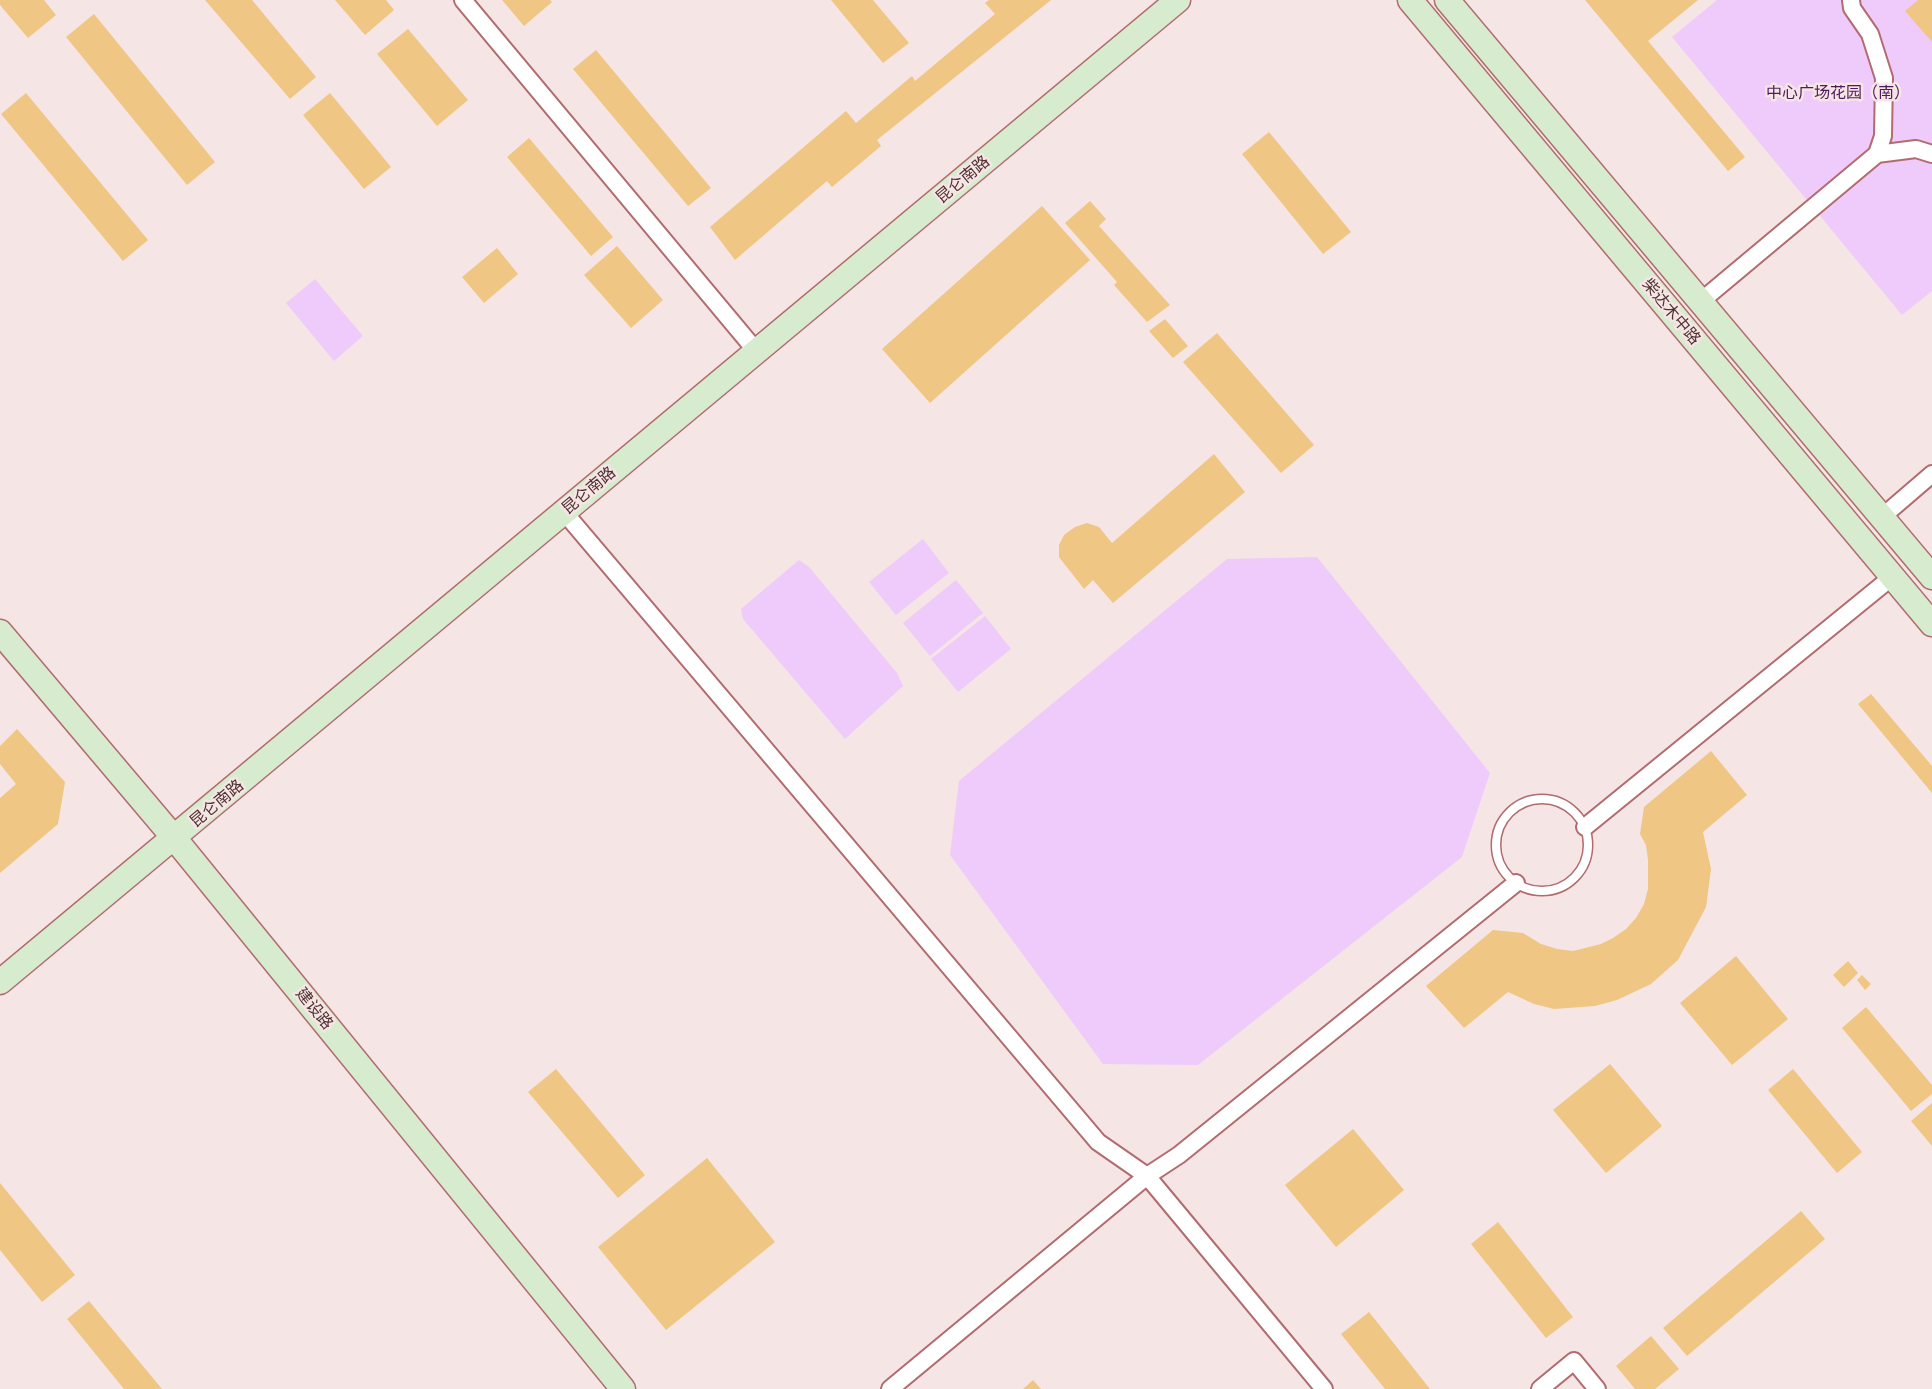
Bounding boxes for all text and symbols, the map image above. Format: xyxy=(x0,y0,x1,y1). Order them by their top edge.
park label: 中心广场花园（南） xyxy=(1766,83,1910,103)
street label: 昆仑南路 xyxy=(932,152,994,208)
street label: 柴达木中路 xyxy=(1638,275,1704,349)
street label: 昆仑南路 xyxy=(558,463,620,519)
street label: 昆仑南路 xyxy=(186,776,248,832)
street label: 建设路 xyxy=(291,984,337,1034)

